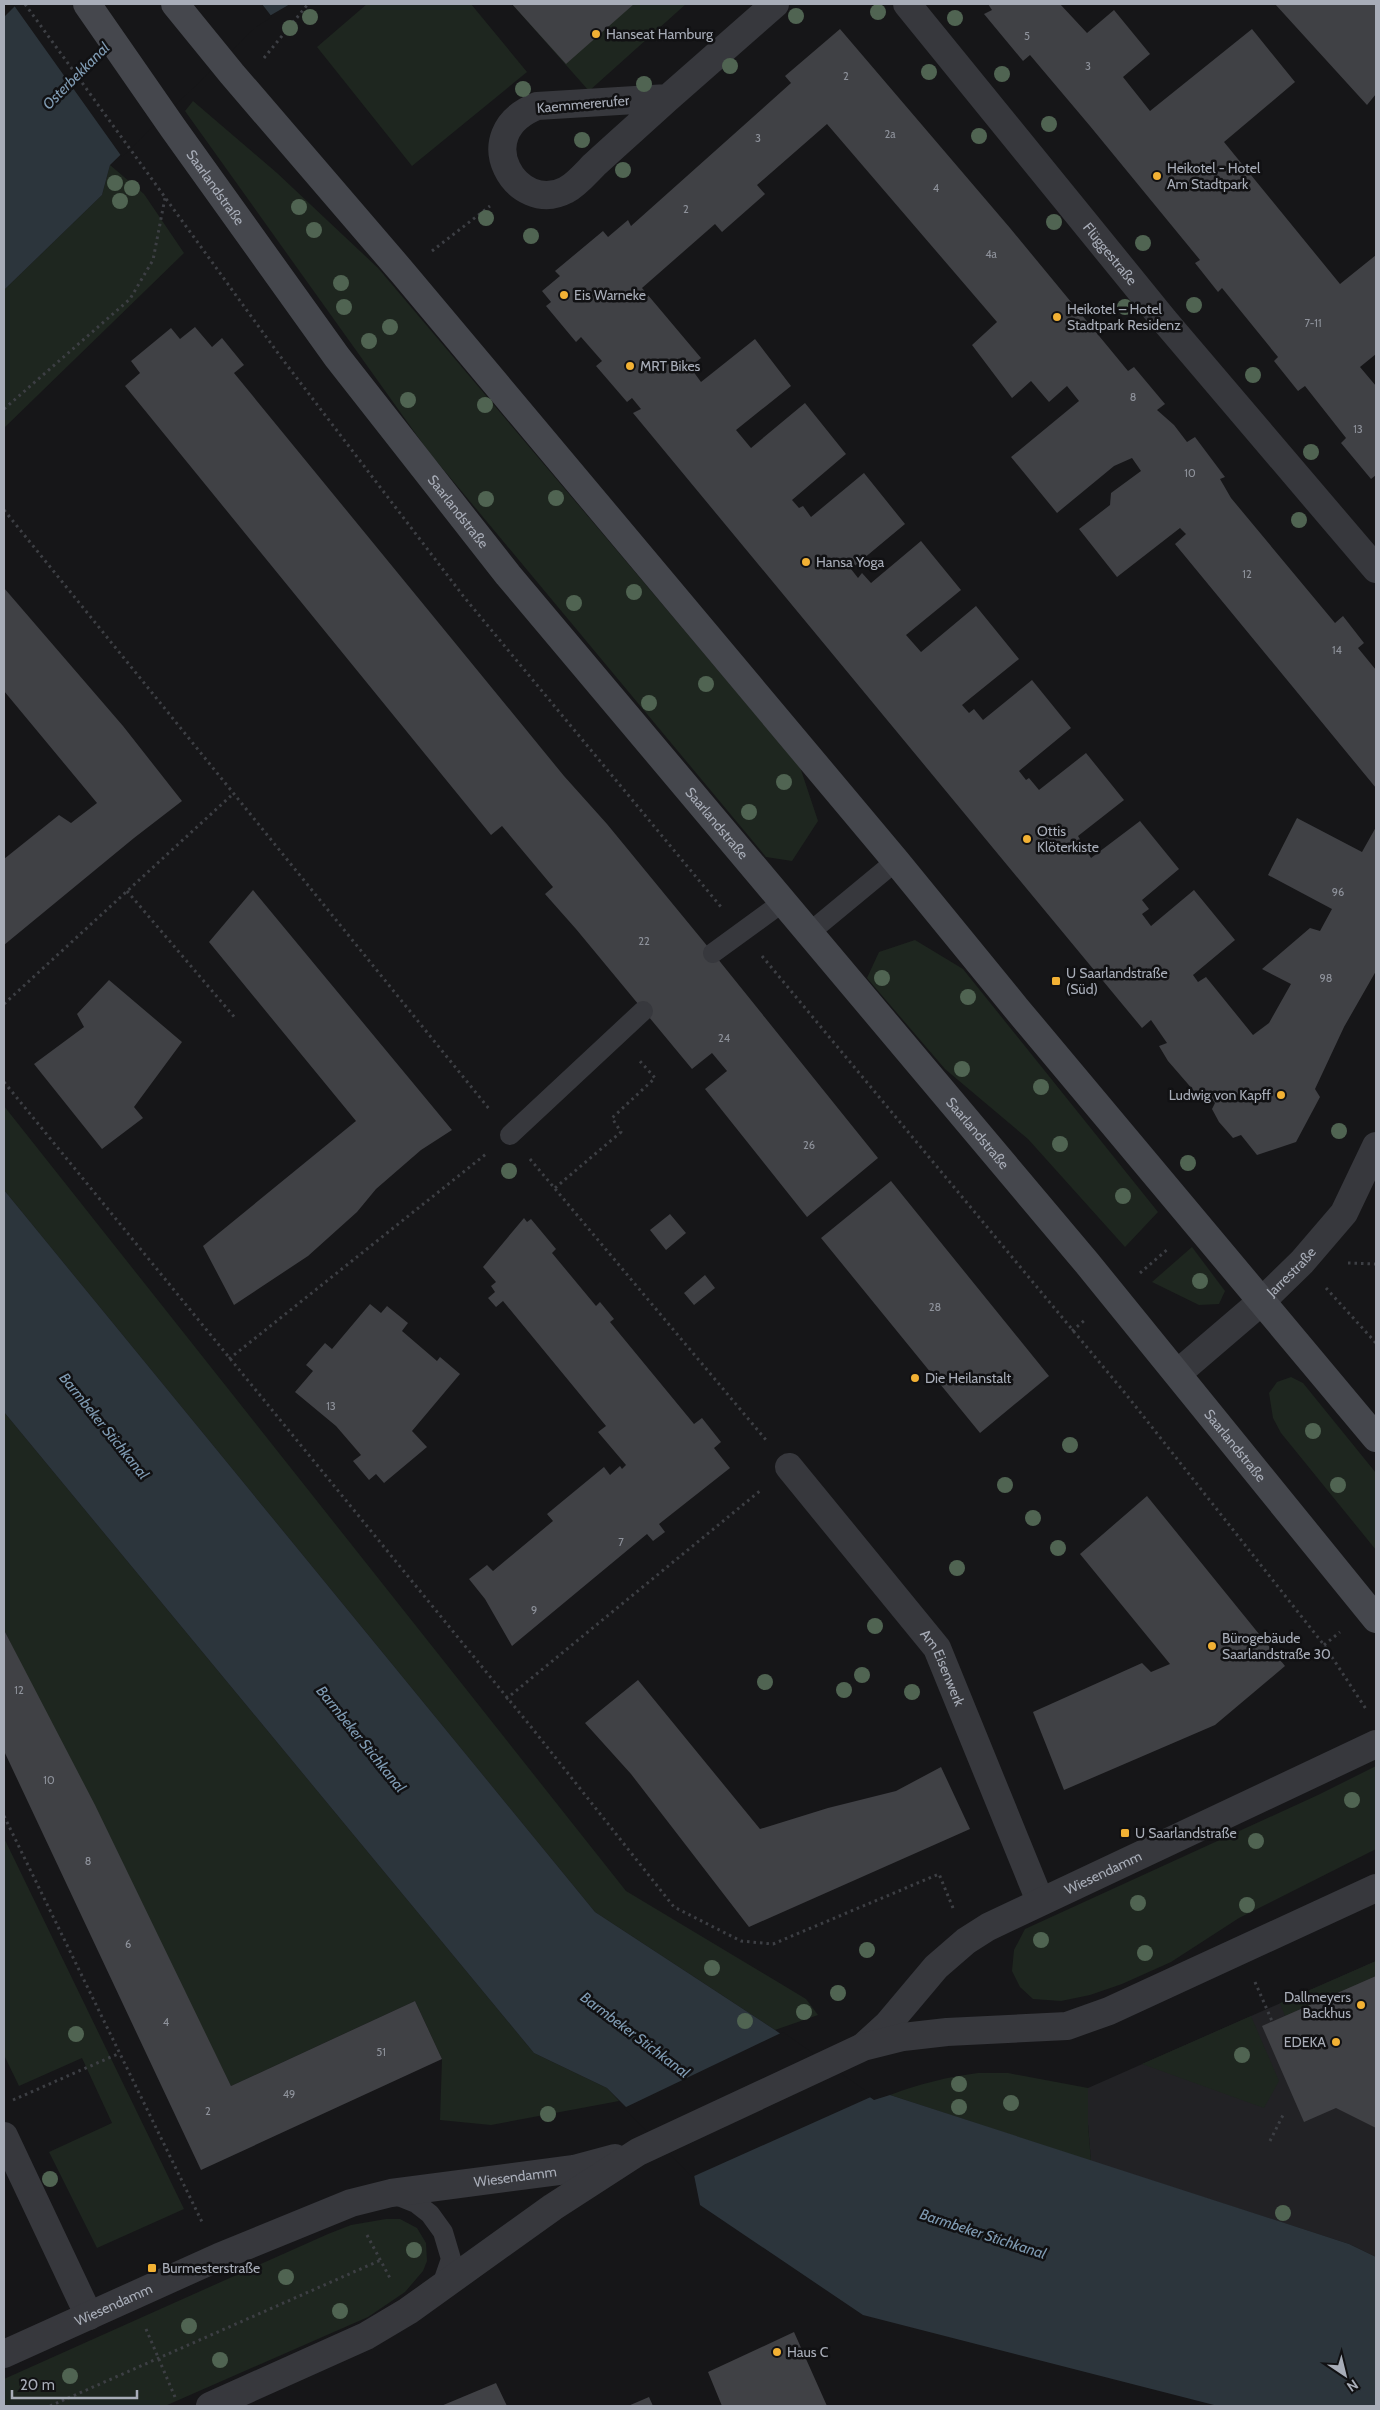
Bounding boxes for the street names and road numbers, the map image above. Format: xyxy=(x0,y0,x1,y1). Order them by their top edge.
street label: Kaemmererufer xyxy=(536,91,631,117)
street label: Saarlandstraße xyxy=(182,146,249,229)
street label: Flüggestraße xyxy=(1079,219,1141,289)
street label: Saarlandstraße xyxy=(424,471,493,552)
street label: Saarlandstraße xyxy=(681,784,752,863)
street label: Saarlandstraße xyxy=(942,1093,1013,1173)
street label: Jarrestraße xyxy=(1262,1243,1320,1301)
street label: Saarlandstraße xyxy=(1200,1406,1270,1486)
street label: Am Eisenwerk xyxy=(916,1626,969,1710)
street label: Wiesendamm xyxy=(1062,1847,1144,1899)
street label: Wiesendamm xyxy=(473,2162,558,2191)
street label: Wiesendamm xyxy=(72,2279,155,2330)

